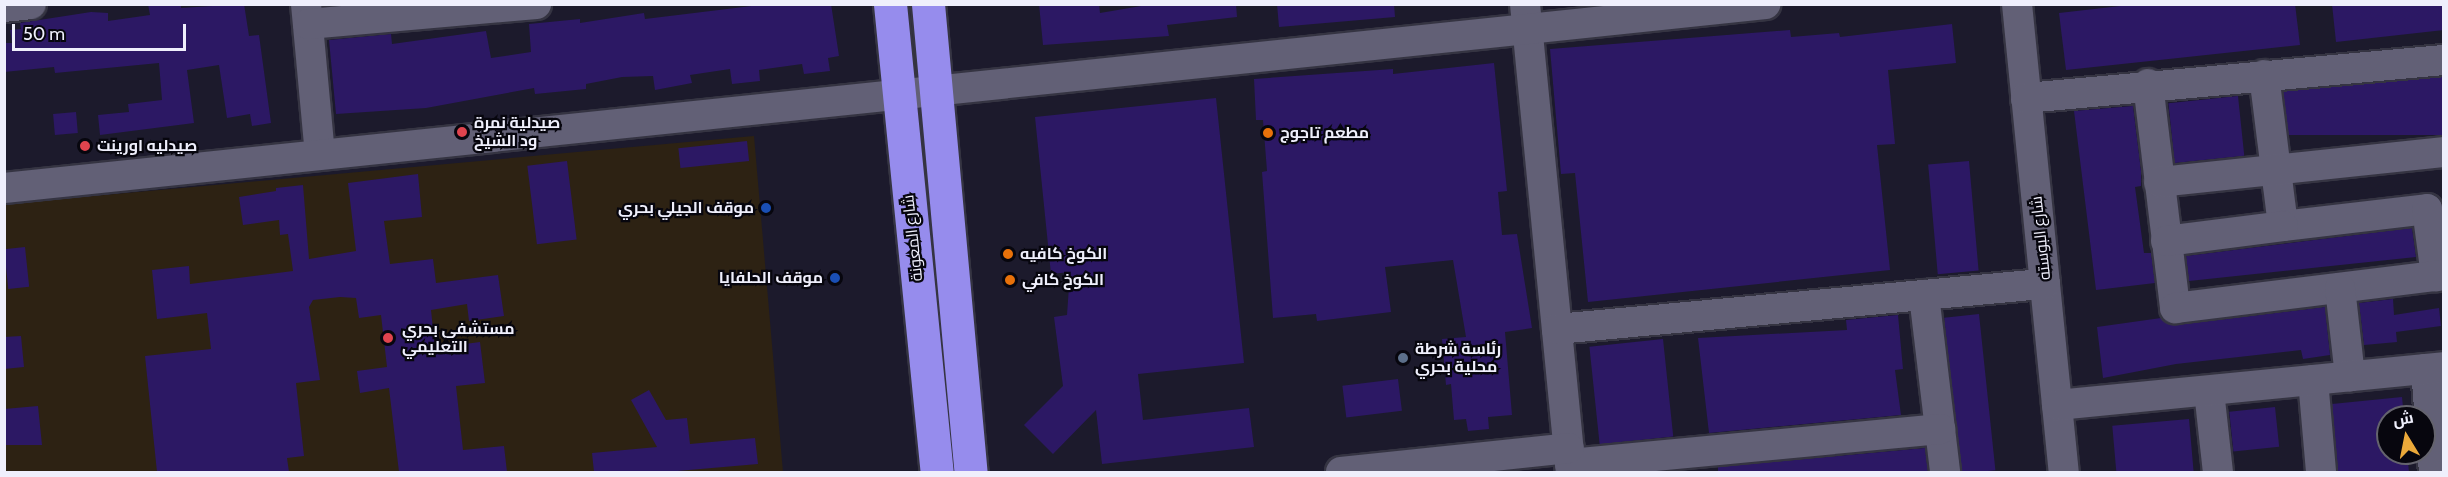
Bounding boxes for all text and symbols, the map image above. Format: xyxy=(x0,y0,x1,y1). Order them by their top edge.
scale bar xyxy=(15,12,189,50)
text: 50 m xyxy=(23,23,65,45)
place label: صيدلية نمرة ود الشيخ xyxy=(474,113,560,151)
place label: مطعم تاجوج xyxy=(1280,123,1369,143)
marker: صيدلية نمرة ود الشيخ xyxy=(455,125,469,139)
marker: مطعم تاجوج xyxy=(1261,126,1275,140)
place label: صيدليه اورينت xyxy=(97,136,197,156)
marker: صيدليه اورينت xyxy=(78,139,92,153)
street label: شارع المعونة xyxy=(899,194,927,282)
street label: شارع البوسته xyxy=(2027,195,2055,281)
place label: موقف الجيلي بحري xyxy=(618,198,754,218)
marker: موقف الجيلي بحري xyxy=(759,201,773,215)
place label: الكوخ كافيه xyxy=(1020,244,1107,264)
marker: الكوخ كافيه xyxy=(1001,247,1015,261)
place label: موقف الحلفايا xyxy=(719,268,823,288)
place label: الكوخ كافي xyxy=(1022,270,1104,290)
marker: موقف الحلفايا xyxy=(828,271,842,285)
marker: الكوخ كافي xyxy=(1003,273,1017,287)
place label: مستشفى بحري التعليمي xyxy=(402,319,515,357)
marker: مستشفى بحري التعليمي xyxy=(379,329,397,347)
place label: رئاسة شرطة محلية بحري xyxy=(1415,339,1501,377)
marker: رئاسة شرطة محلية بحري xyxy=(1396,351,1410,365)
north arrow xyxy=(2376,405,2436,465)
text: ش xyxy=(2391,408,2415,430)

